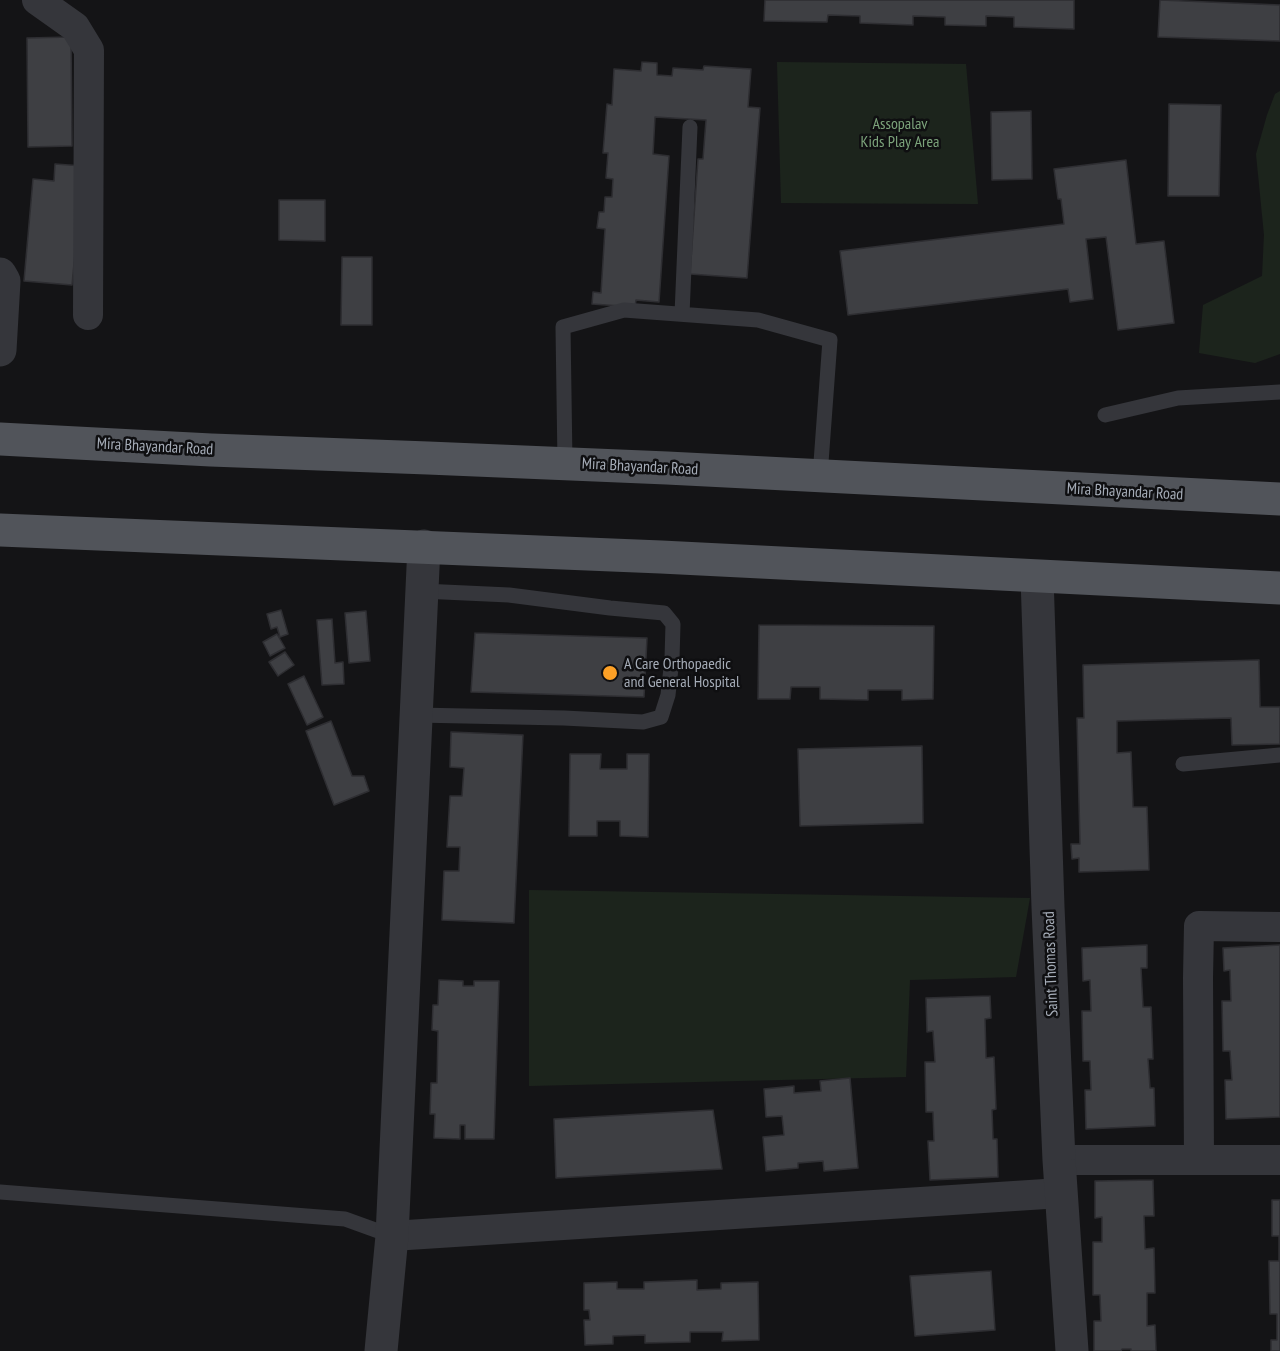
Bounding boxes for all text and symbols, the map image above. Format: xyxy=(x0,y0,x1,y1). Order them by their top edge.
park label: Assopalav Kids Play Area xyxy=(861,114,939,152)
street label: Mira Bhayandar Road xyxy=(96,434,214,460)
street label: Mira Bhayandar Road xyxy=(581,454,699,480)
street label: Mira Bhayandar Road xyxy=(1066,479,1184,505)
place label: A Care Orthopaedic and General Hospital xyxy=(624,654,740,692)
marker: A Care Orthopaedic and General Hospital xyxy=(601,664,619,682)
street label: Saint Thomas Road xyxy=(1040,911,1062,1017)

